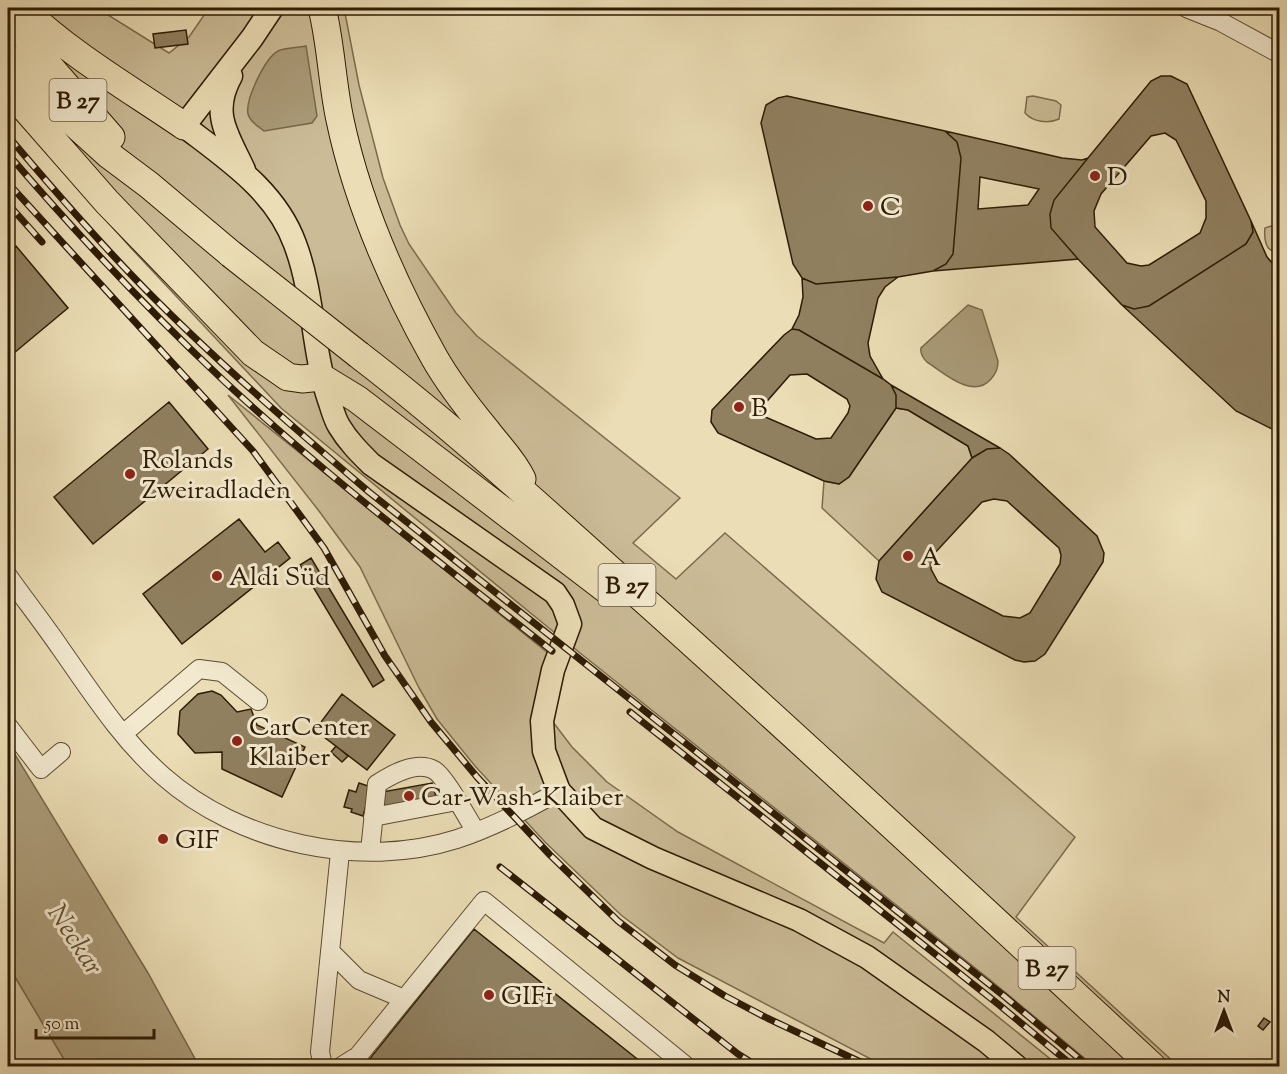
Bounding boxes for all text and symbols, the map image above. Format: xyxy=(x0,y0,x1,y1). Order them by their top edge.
road number: B 27 xyxy=(50,79,106,121)
place label: D xyxy=(1107,160,1128,197)
marker: D xyxy=(1088,169,1102,183)
place label: C xyxy=(880,190,901,227)
marker: C xyxy=(861,199,875,213)
place label: B xyxy=(751,391,767,428)
marker: B xyxy=(732,400,746,414)
place label: Rolands Zweiradladen xyxy=(142,443,291,510)
marker: Rolands Zweiradladen xyxy=(123,467,137,481)
place label: A xyxy=(920,540,941,577)
marker: A xyxy=(901,549,915,563)
place label: Aldi Süd xyxy=(229,560,330,597)
road number: B 27 xyxy=(598,564,656,606)
marker: Aldi Süd xyxy=(210,569,224,583)
place label: CarCenter Klaiber xyxy=(249,710,369,777)
marker: CarCenter Klaiber xyxy=(230,734,244,748)
place label: Car-Wash-Klaiber xyxy=(421,780,624,817)
marker: Car-Wash-Klaiber xyxy=(402,789,416,803)
place label: GIF xyxy=(175,823,219,860)
marker: GIF xyxy=(156,832,170,846)
water label: Neckar xyxy=(36,897,112,984)
road number: B 27 xyxy=(1018,947,1076,989)
place label: GIF1 xyxy=(501,979,554,1016)
north arrow xyxy=(1194,981,1254,1041)
text: N xyxy=(1218,987,1231,1010)
marker: GIF1 xyxy=(482,988,496,1002)
scale bar xyxy=(36,1002,154,1040)
text: 50 m xyxy=(44,1012,80,1038)

